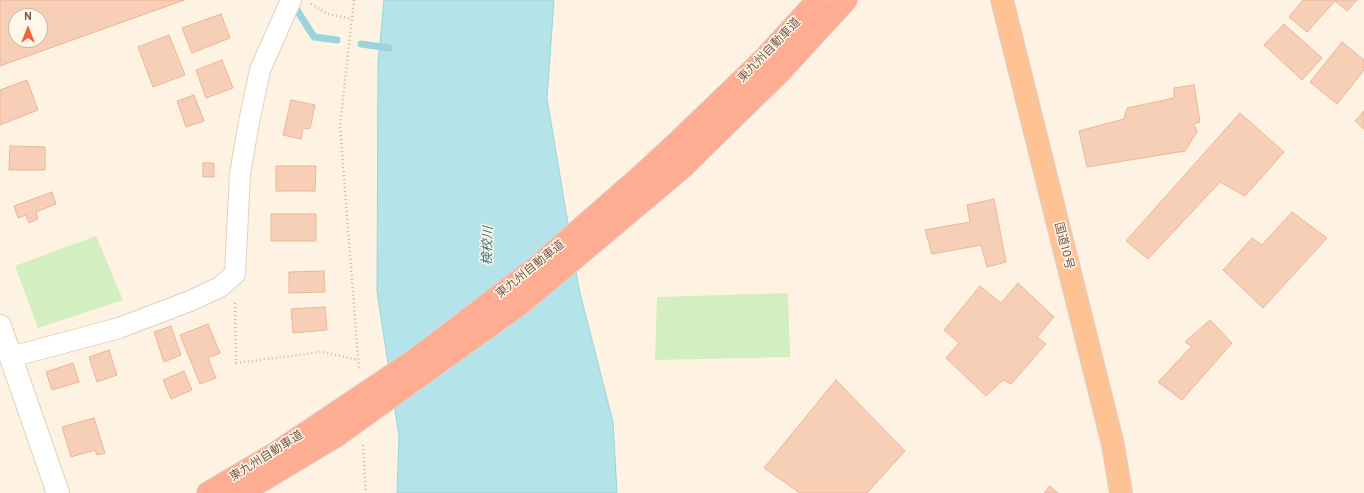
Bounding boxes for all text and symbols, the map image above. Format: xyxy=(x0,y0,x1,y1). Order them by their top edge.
north arrow xyxy=(8,8,48,48)
text: N xyxy=(24,10,32,24)
street label: 東九州自動車道 xyxy=(736,16,804,86)
street label: 国道10号 xyxy=(1050,221,1076,271)
water label: 検校川 xyxy=(481,226,497,266)
street label: 東九州自動車道 xyxy=(494,238,568,302)
street label: 東九州自動車道 xyxy=(228,429,306,485)

